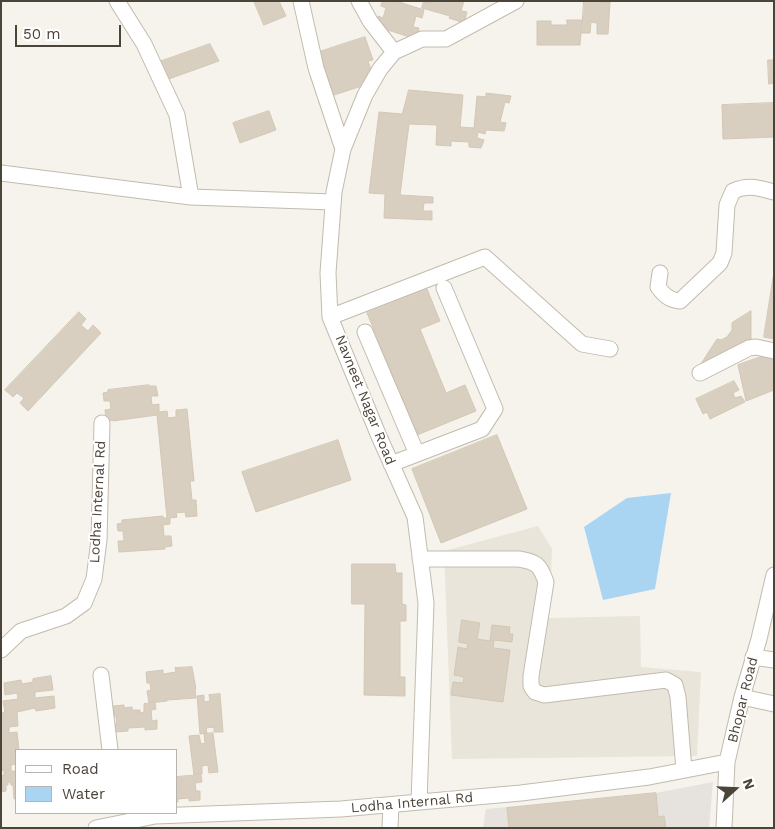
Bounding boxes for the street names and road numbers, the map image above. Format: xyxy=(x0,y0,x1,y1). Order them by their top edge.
street label: Navneet Nagar Road xyxy=(331,333,399,467)
street label: Lodha Internal Rd xyxy=(86,440,110,564)
street label: Bhopar Road xyxy=(724,655,762,745)
street label: Lodha Internal Rd xyxy=(350,789,474,817)

